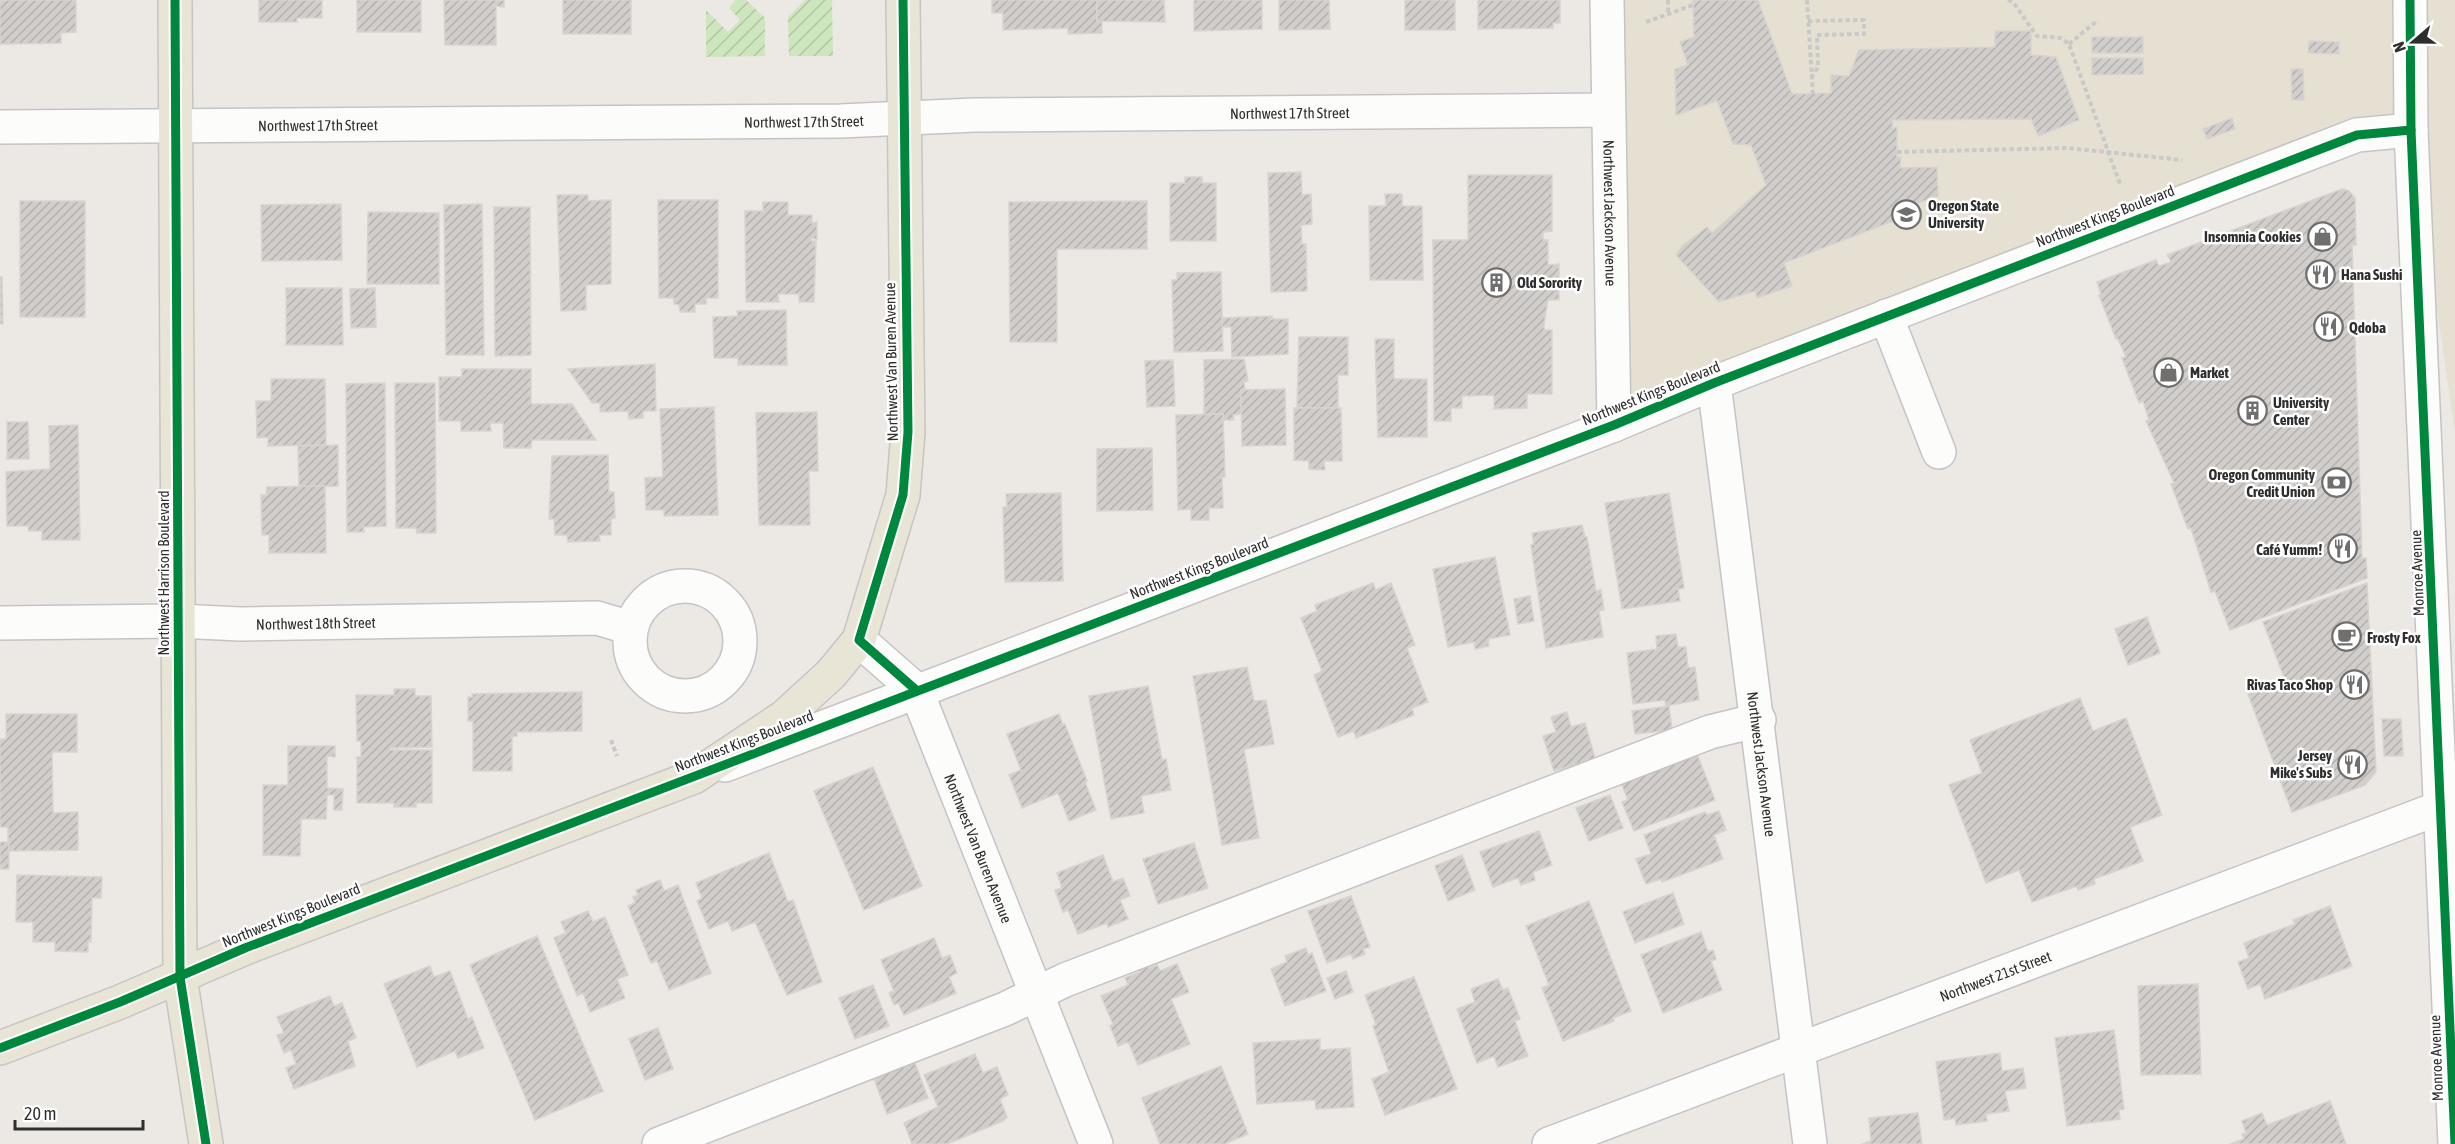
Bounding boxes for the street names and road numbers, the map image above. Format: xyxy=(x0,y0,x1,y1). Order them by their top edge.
street label: Northwest 17th Street xyxy=(1230,104,1350,121)
street label: Northwest 17th Street xyxy=(744,111,864,130)
street label: Northwest 17th Street xyxy=(258,116,378,134)
street label: Northwest Jackson Avenue xyxy=(1601,140,1620,286)
street label: Northwest Kings Boulevard xyxy=(2033,182,2177,250)
street label: Northwest Van Buren Avenue xyxy=(881,282,901,441)
street label: Northwest Kings Boulevard xyxy=(1579,358,1723,428)
street label: Northwest Harrison Boulevard xyxy=(155,490,172,656)
street label: Monroe Avenue xyxy=(2407,529,2427,616)
street label: Northwest Kings Boulevard xyxy=(1127,534,1271,602)
street label: Northwest 18th Street xyxy=(256,613,376,632)
street label: Northwest Jackson Avenue xyxy=(1744,690,1780,838)
street label: Northwest Kings Boulevard xyxy=(672,707,816,775)
street label: Northwest Van Buren Avenue xyxy=(942,771,1016,925)
street label: Northwest Kings Boulevard xyxy=(219,880,363,950)
street label: Northwest 21st Street xyxy=(1937,947,2053,1004)
street label: Monroe Avenue xyxy=(2426,1014,2446,1101)

